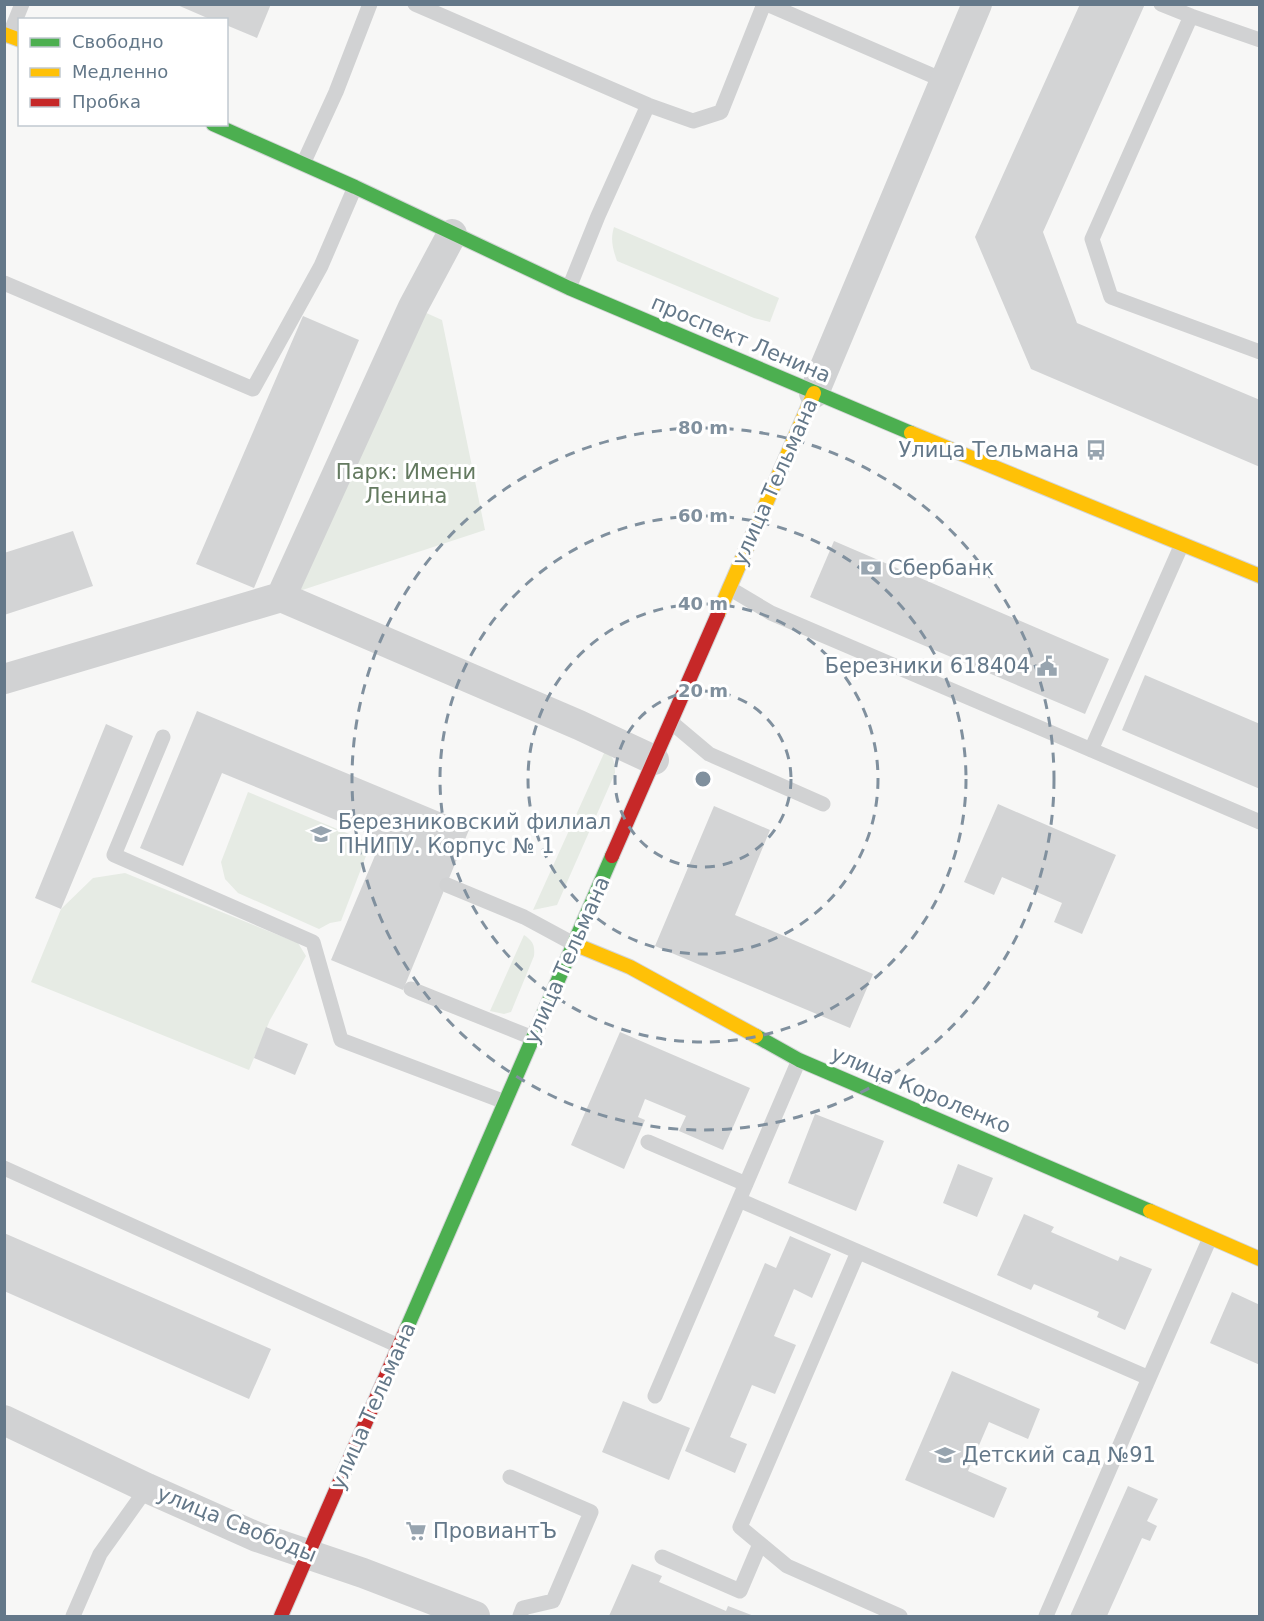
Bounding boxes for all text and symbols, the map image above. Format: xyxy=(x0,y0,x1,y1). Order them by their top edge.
legend xyxy=(18,18,228,126)
text: Свободно xyxy=(72,31,164,52)
text: Медленно xyxy=(72,61,168,82)
text: Пробка xyxy=(72,91,141,112)
street label: проспект Ленина xyxy=(648,290,834,388)
street label: улица Тельмана xyxy=(727,395,823,569)
text: 80 m xyxy=(678,417,728,438)
place label: Улица Тельмана xyxy=(898,438,1079,462)
bus stop icon: Улица Тельмана xyxy=(1084,438,1108,462)
park label: Парк: Имени Ленина xyxy=(336,460,476,508)
text: 60 m xyxy=(678,505,728,526)
bank icon: Сбербанк xyxy=(859,556,883,580)
place label: Сбербанк xyxy=(888,556,994,580)
text: 40 m xyxy=(678,593,728,614)
place label: Березники 618404 xyxy=(825,654,1030,678)
public building icon: Березники 618404 xyxy=(1035,654,1059,678)
text: 20 m xyxy=(678,680,728,701)
centre of rings xyxy=(693,769,713,789)
place label: Березниковский филиал ПНИПУ. Корпус № 1 xyxy=(338,810,611,858)
school or university icon: Березниковский филиал ПНИПУ. Корпус № 1 xyxy=(309,822,333,846)
street label: улица Тельмана xyxy=(519,873,615,1047)
street label: улица Короленко xyxy=(828,1041,1014,1139)
street label: улица Тельмана xyxy=(325,1319,421,1493)
school or university icon: Детский сад №91 xyxy=(933,1443,957,1467)
place label: Детский сад №91 xyxy=(962,1443,1156,1467)
street label: улица Свободы xyxy=(154,1481,320,1567)
supermarket icon: ПровиантЪ xyxy=(404,1519,428,1543)
place label: ПровиантЪ xyxy=(433,1519,557,1543)

